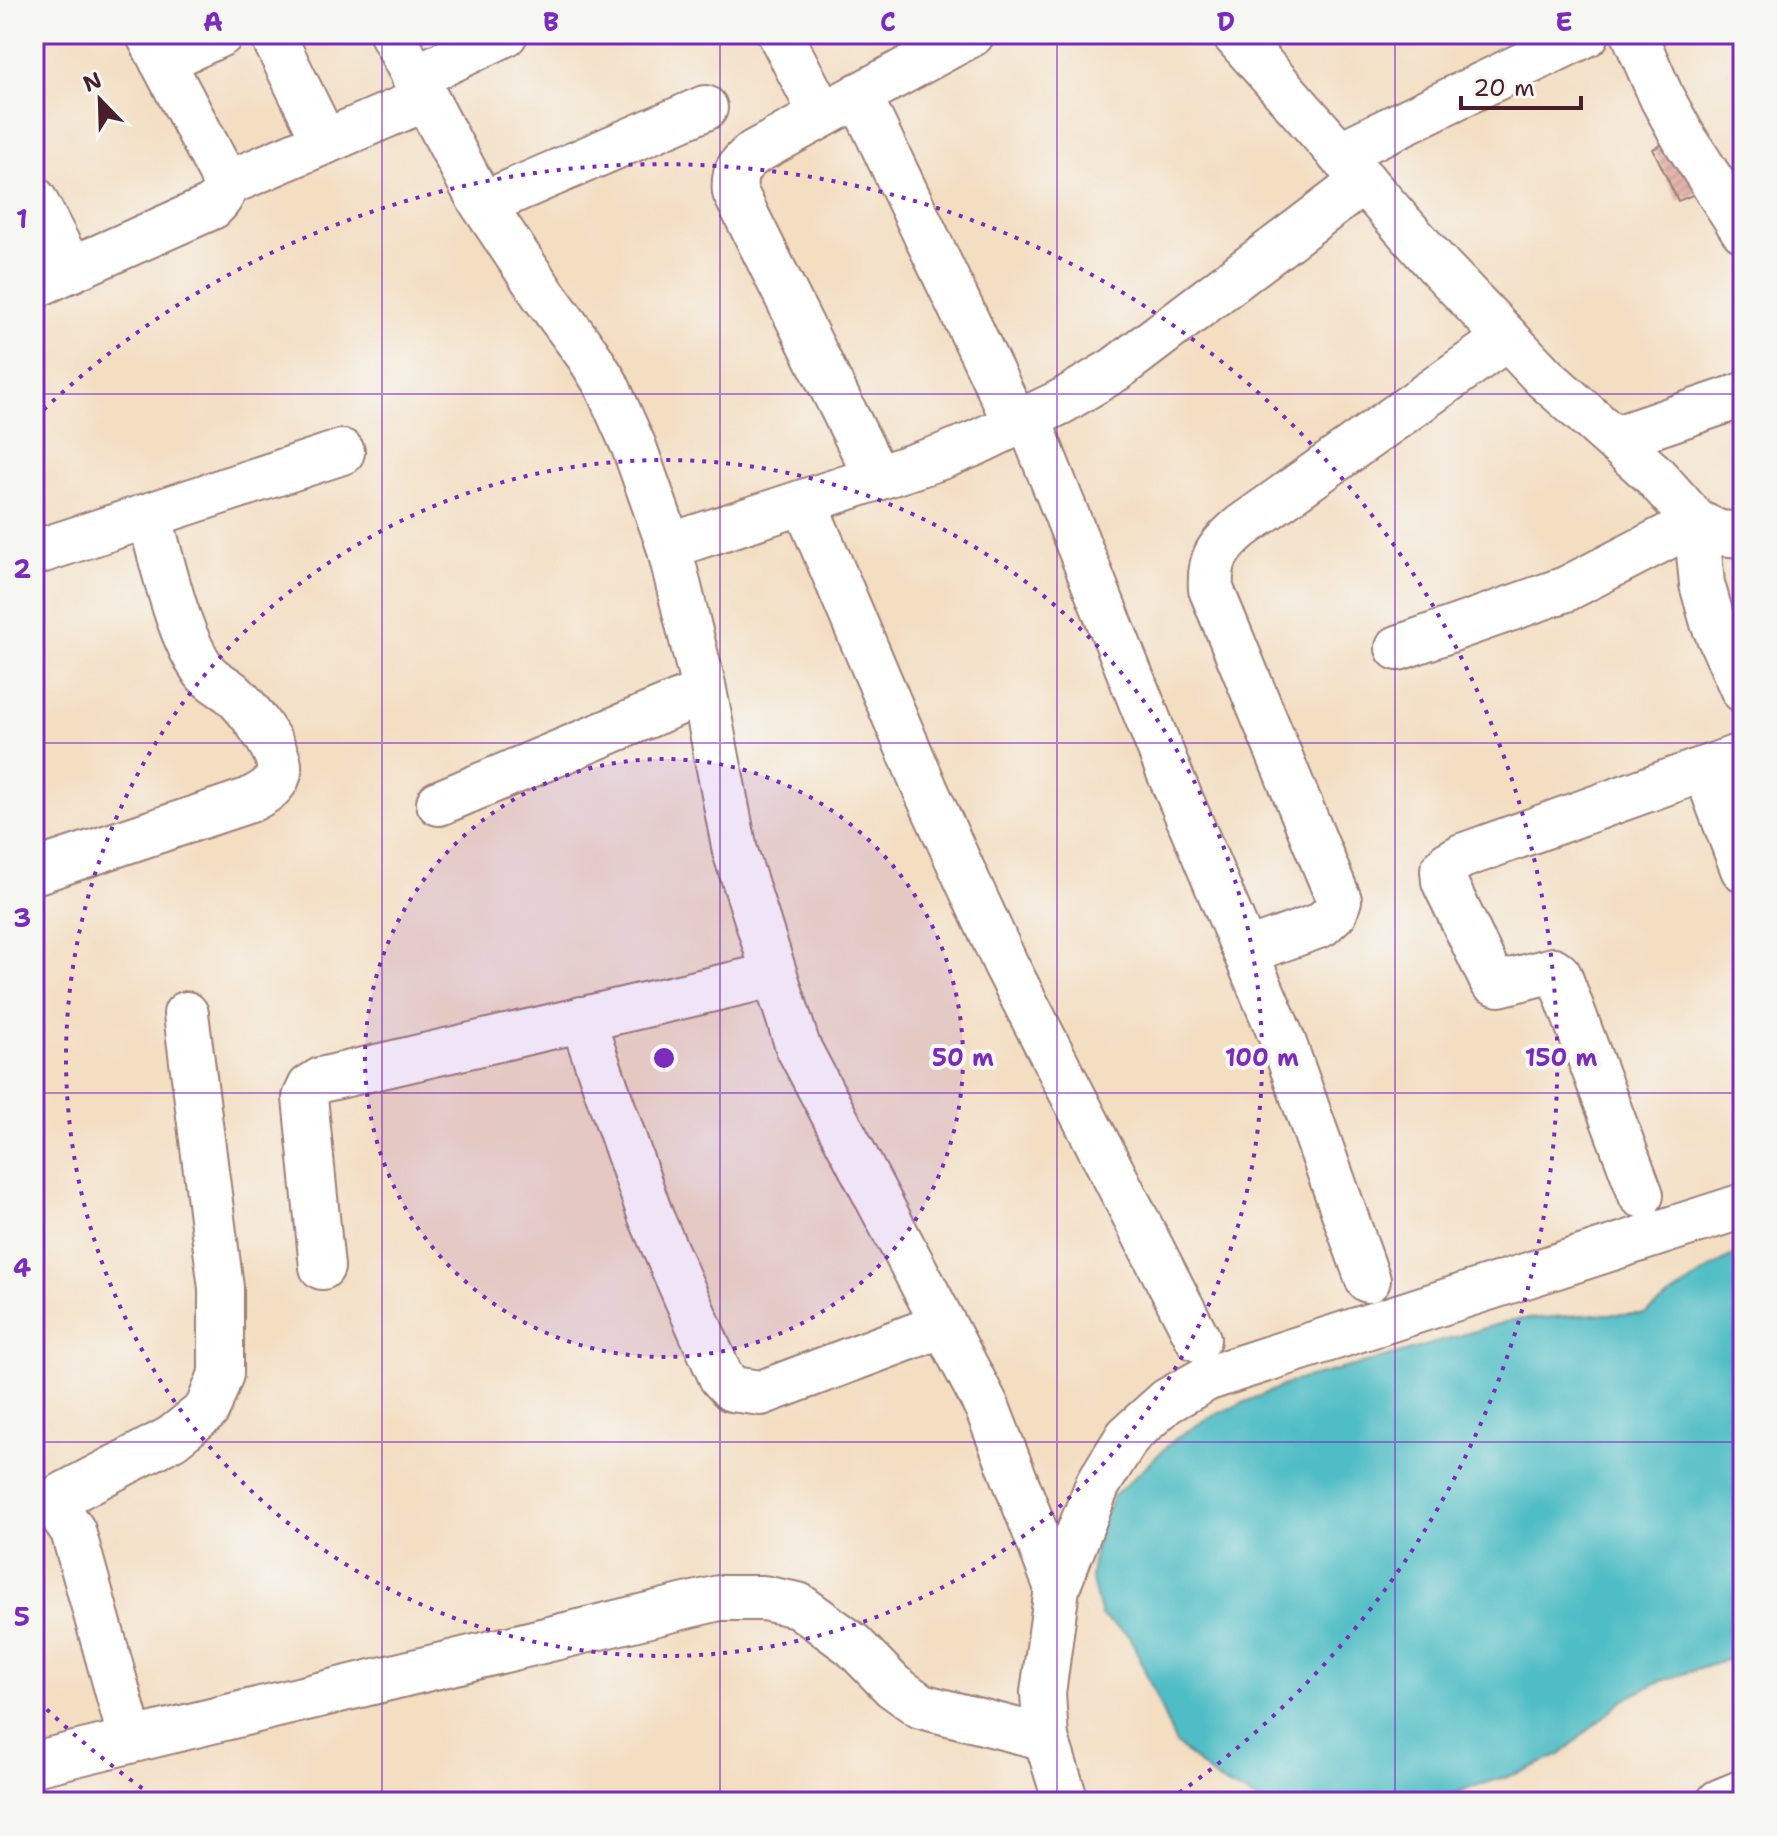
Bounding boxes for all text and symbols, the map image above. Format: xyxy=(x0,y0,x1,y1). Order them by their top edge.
text: A xyxy=(203,4,223,39)
text: B xyxy=(543,4,559,39)
text: C xyxy=(880,4,896,39)
text: D xyxy=(1217,4,1235,39)
text: E xyxy=(1555,4,1573,39)
north arrow xyxy=(60,60,140,140)
scale bar xyxy=(1461,60,1581,110)
text: N xyxy=(79,65,106,99)
text: 20 m xyxy=(1473,72,1535,104)
text: 1 xyxy=(16,201,28,236)
text: 2 xyxy=(13,551,31,586)
text: 3 xyxy=(13,900,31,935)
text: 50 m xyxy=(932,1042,994,1074)
text: 100 m xyxy=(1225,1042,1299,1074)
text: 150 m xyxy=(1525,1042,1597,1074)
centre of rings xyxy=(650,1044,678,1072)
text: 4 xyxy=(13,1250,31,1285)
text: 5 xyxy=(14,1599,30,1634)

